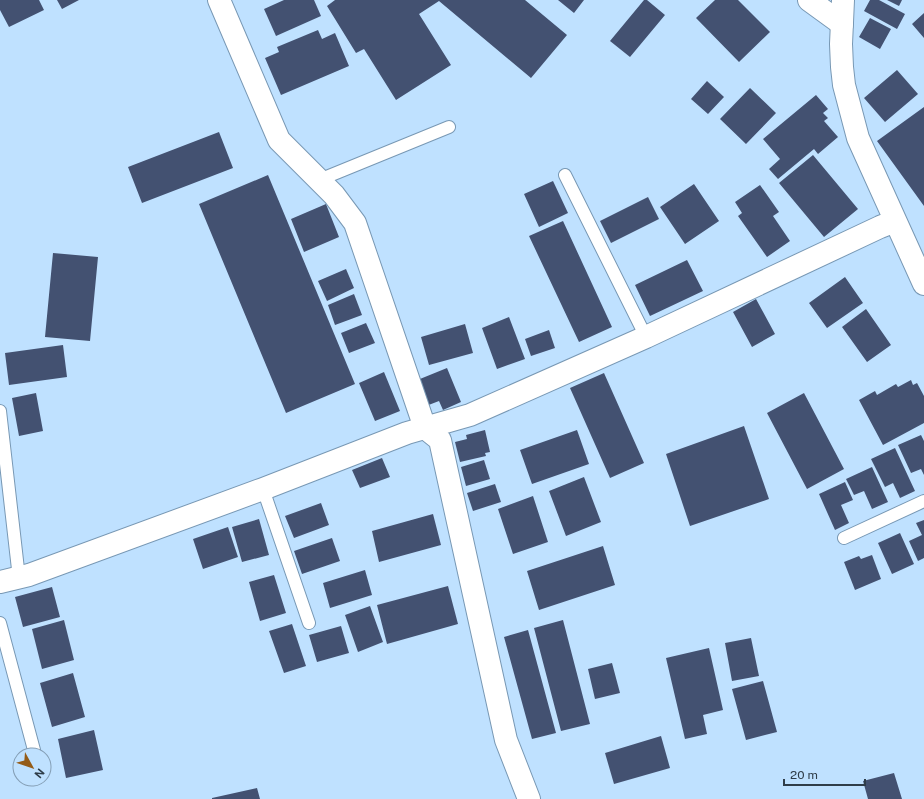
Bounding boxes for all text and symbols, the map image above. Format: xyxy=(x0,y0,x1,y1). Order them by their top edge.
north arrow xyxy=(12,747,52,787)
scale bar xyxy=(784,761,865,787)
text: N xyxy=(32,766,47,781)
text: 20 m xyxy=(790,768,818,782)

